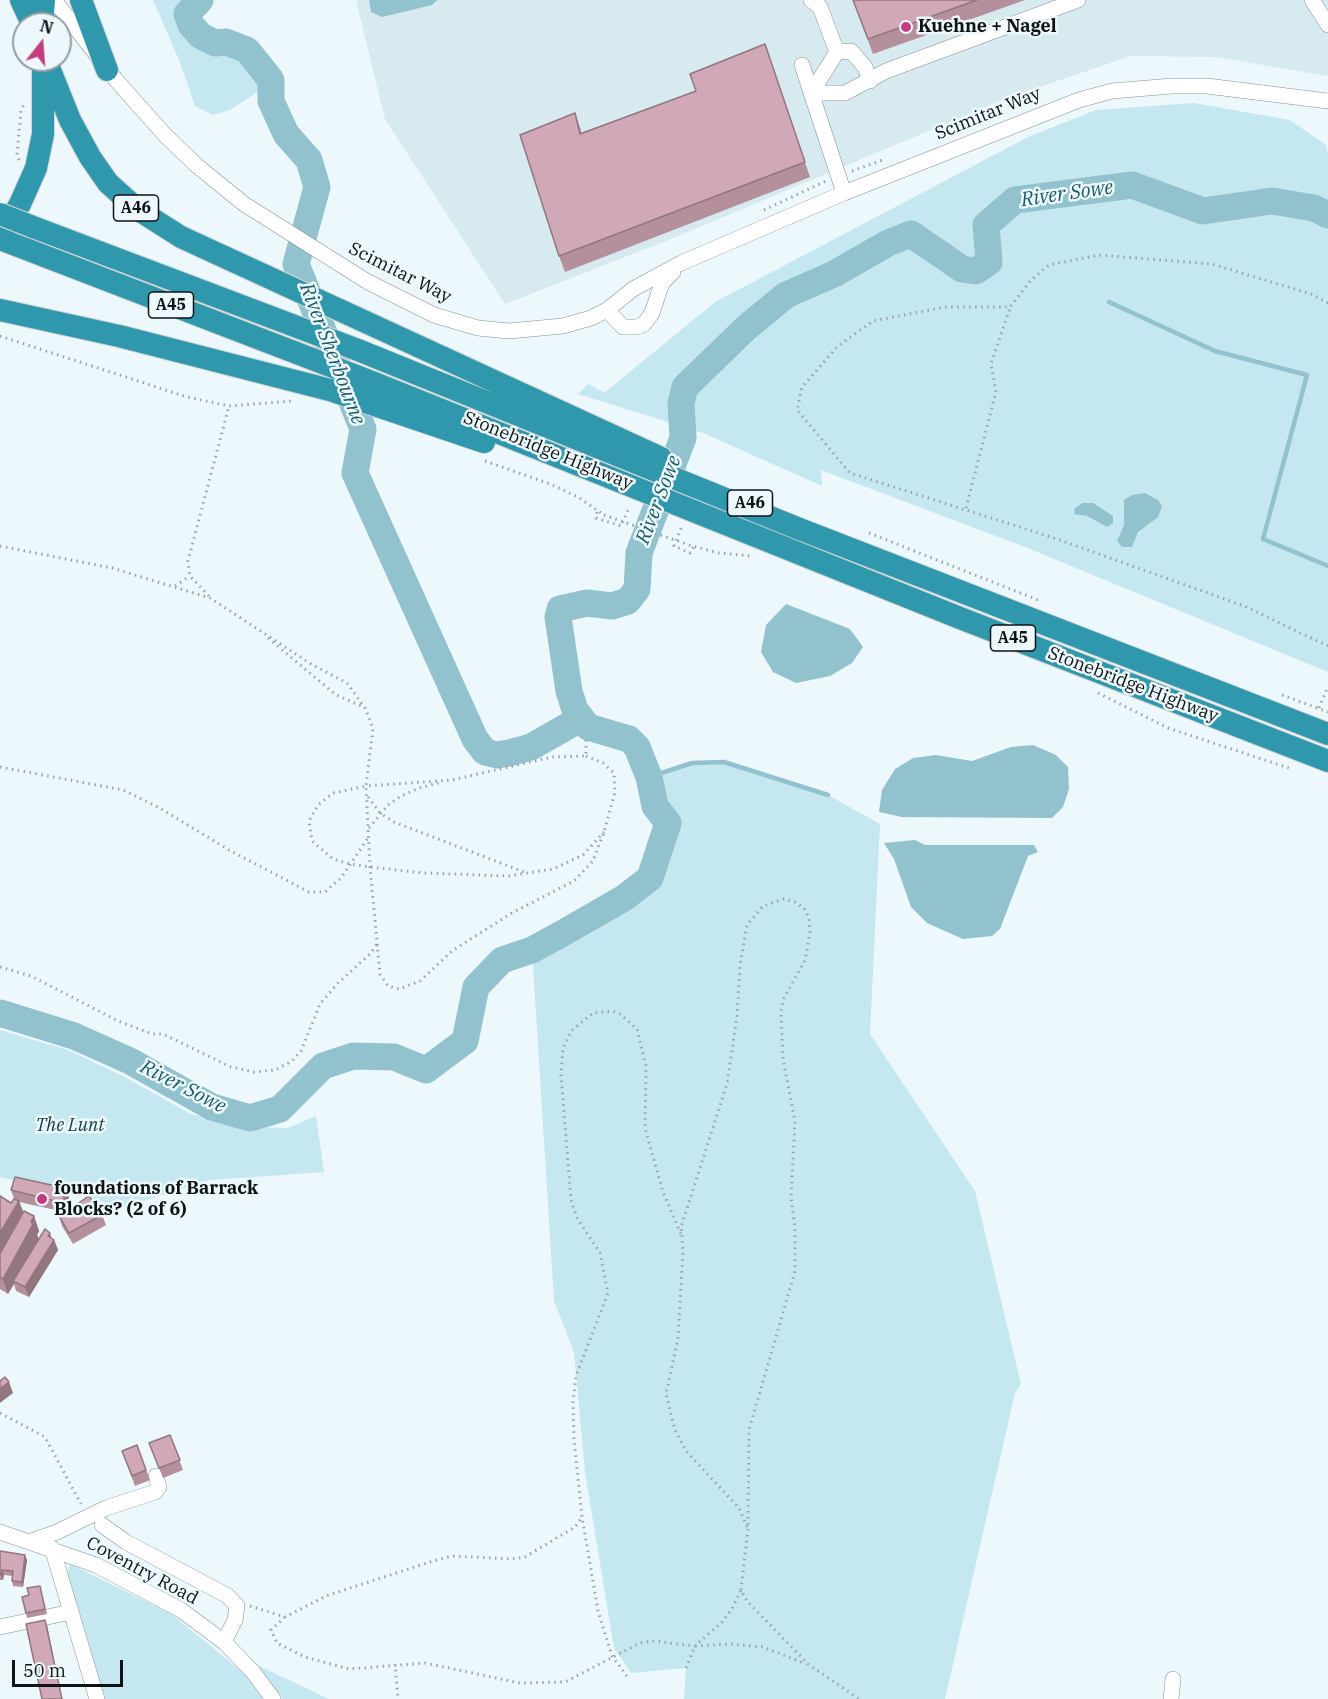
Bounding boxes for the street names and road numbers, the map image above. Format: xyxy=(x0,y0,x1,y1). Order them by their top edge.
street label: Scimitar Way xyxy=(932,83,1044,145)
road number: A46 xyxy=(114,195,158,221)
street label: Scimitar Way xyxy=(345,238,455,308)
road number: A45 xyxy=(148,292,194,318)
street label: Stonebridge Highway xyxy=(460,407,636,495)
road number: A46 xyxy=(728,490,772,516)
road number: A45 xyxy=(990,625,1036,651)
street label: Stonebridge Highway xyxy=(1045,643,1221,727)
street label: Coventry Road xyxy=(82,1532,202,1610)

